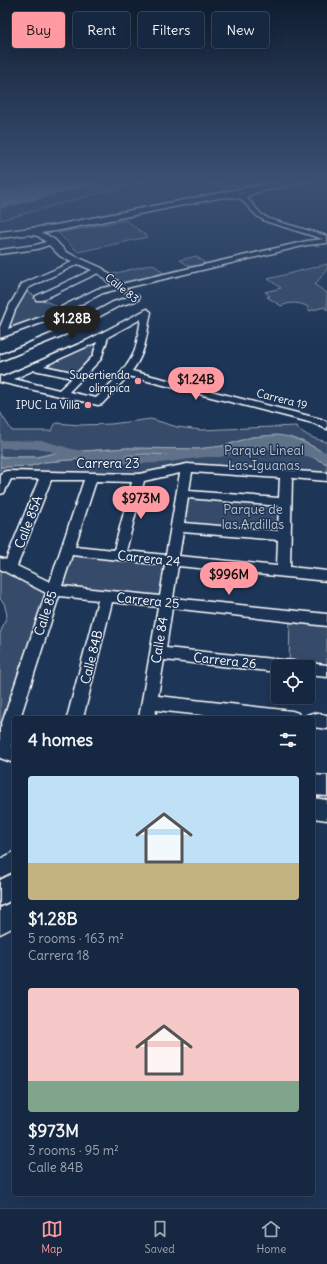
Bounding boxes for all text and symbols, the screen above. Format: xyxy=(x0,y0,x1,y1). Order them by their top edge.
chip: Buy xyxy=(12,12,65,48)
chip: Rent xyxy=(73,12,130,48)
chip: Filters xyxy=(138,12,204,48)
chip: New xyxy=(212,12,269,48)
street label: Calle 83 xyxy=(102,270,142,306)
pin: $1.28B xyxy=(39,306,105,340)
text: $1.28B xyxy=(53,310,91,327)
pin: $1.24B xyxy=(163,367,229,401)
place label: Supertienda olimpica xyxy=(70,368,130,395)
text: $1.24B xyxy=(177,371,215,388)
marker: Supertienda olimpica xyxy=(133,376,143,386)
street label: Carrera 19 xyxy=(255,386,309,412)
place label: IPUC La Villa xyxy=(16,398,80,412)
marker: IPUC La Villa xyxy=(83,400,93,410)
park label: Parque Lineal Las Iguanas xyxy=(224,442,304,474)
street label: Carrera 23 xyxy=(76,455,140,472)
pin: $973M xyxy=(113,486,169,520)
text: $973M xyxy=(122,490,161,507)
street label: Calle 85A xyxy=(11,493,46,551)
park label: Parque de las Ardillas xyxy=(222,501,284,533)
street label: Carrera 24 xyxy=(117,547,181,570)
pin: $996M xyxy=(201,562,257,596)
text: $996M xyxy=(209,566,249,583)
street label: Calle 85 xyxy=(30,588,61,638)
street label: Carrera 25 xyxy=(116,589,180,612)
street label: Calle 84 xyxy=(147,616,172,665)
street label: Calle 84B xyxy=(77,628,106,686)
street label: Carrera 26 xyxy=(193,649,257,672)
map controls xyxy=(271,660,315,704)
button: locate xyxy=(271,660,315,704)
text: 4 homes xyxy=(28,729,93,751)
icon: filters xyxy=(277,729,299,751)
icon: home xyxy=(128,802,200,874)
text: $1.28B xyxy=(28,908,78,930)
text: 5 rooms · 163 m² xyxy=(28,930,124,947)
text: Carrera 18 xyxy=(28,947,89,964)
icon: home xyxy=(128,1014,200,1086)
text: $973M xyxy=(28,1120,79,1142)
text: 3 rooms · 95 m² xyxy=(28,1142,119,1159)
text: Calle 84B xyxy=(28,1159,83,1176)
tab: Map xyxy=(41,1218,63,1256)
tab: Saved xyxy=(145,1218,175,1256)
tab: Home xyxy=(256,1218,286,1256)

